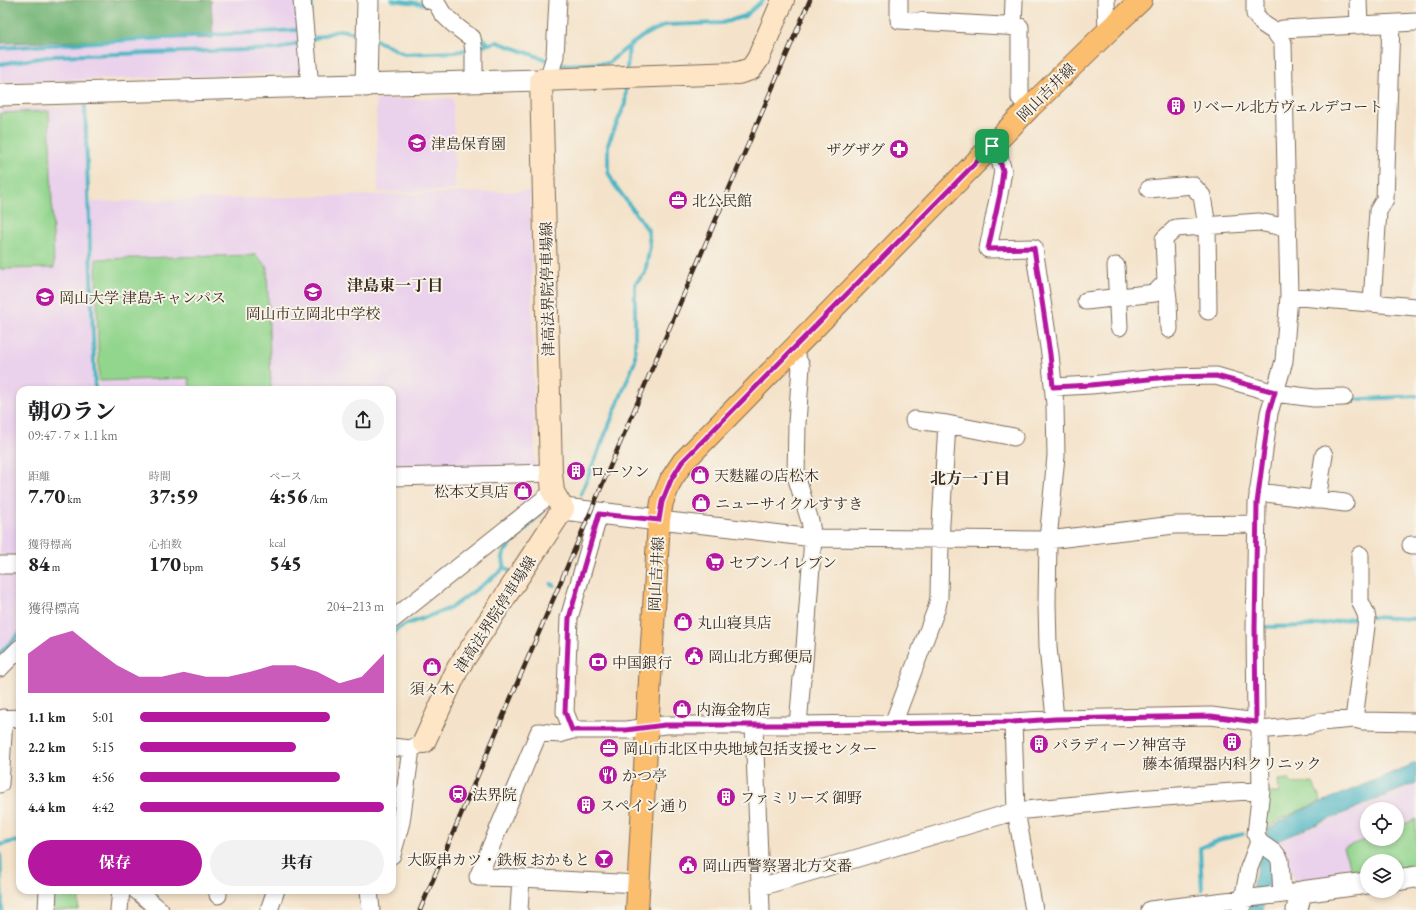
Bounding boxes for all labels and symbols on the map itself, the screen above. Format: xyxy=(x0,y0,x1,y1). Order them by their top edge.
street label: 岡山吉井線 xyxy=(1013,59,1079,125)
building icon: リベール北方ヴェルデコート xyxy=(1165,95,1187,117)
place label: リベール北方ヴェルデコート xyxy=(1190,97,1383,116)
pin xyxy=(975,129,1009,163)
school or university icon: 津島保育園 xyxy=(406,132,428,154)
place label: 津島保育園 xyxy=(431,134,506,153)
pharmacy icon: ザグザグ xyxy=(888,138,910,160)
place label: ザグザグ xyxy=(826,140,885,159)
office icon: 北公民館 xyxy=(667,189,689,211)
place label: 北公民館 xyxy=(692,191,752,210)
street label: 津高法界院停車場線 xyxy=(536,221,558,357)
district label: 津島東一丁目 xyxy=(347,275,443,296)
school or university icon: 岡山市立岡北中学校 xyxy=(302,281,324,303)
school or university icon: 岡山大学 津島キャンパス xyxy=(34,286,56,308)
place label: 岡山大学 津島キャンパス xyxy=(59,288,226,307)
place label: 岡山市立岡北中学校 xyxy=(245,304,381,323)
building icon: ローソン xyxy=(565,460,587,482)
place label: ローソン xyxy=(590,462,649,481)
shop icon: 天麩羅の店松木 xyxy=(689,464,711,486)
place label: 天麩羅の店松木 xyxy=(714,466,819,485)
district label: 北方一丁目 xyxy=(930,468,1010,489)
shop icon: 松本文具店 xyxy=(512,480,534,502)
place label: 松本文具店 xyxy=(434,482,509,501)
shop icon: ニューサイクルすすき xyxy=(690,492,712,514)
place label: ニューサイクルすすき xyxy=(715,494,863,513)
street label: 岡山吉井線 xyxy=(645,536,667,612)
supermarket icon: セブン-イレブン xyxy=(704,551,726,573)
street label: 津高法界院停車場線 xyxy=(450,552,540,676)
place label: セブン-イレブン xyxy=(729,553,837,572)
shop icon: 丸山寝具店 xyxy=(672,611,694,633)
place label: 丸山寝具店 xyxy=(697,613,772,632)
public building icon: 岡山北方郵便局 xyxy=(683,645,705,667)
place label: 岡山北方郵便局 xyxy=(708,647,813,666)
bank icon: 中国銀行 xyxy=(587,651,609,673)
place label: 中国銀行 xyxy=(612,653,672,672)
shop icon: 須々木 xyxy=(421,656,443,678)
place label: 須々木 xyxy=(409,679,455,698)
shop icon: 内海金物店 xyxy=(671,698,693,720)
place label: 内海金物店 xyxy=(696,700,771,719)
building icon: 藤本循環器内科クリニック xyxy=(1221,731,1243,753)
building icon: パラディーソ神宮寺 xyxy=(1028,733,1050,755)
place label: パラディーソ神宮寺 xyxy=(1053,735,1186,754)
office icon: 岡山市北区中央地域包括支援センター xyxy=(598,737,620,759)
place label: 岡山市北区中央地域包括支援センター xyxy=(623,739,877,758)
place label: 藤本循環器内科クリニック xyxy=(1142,754,1322,773)
restaurant icon: かつ亭 xyxy=(597,764,619,786)
place label: かつ亭 xyxy=(622,766,667,785)
station icon: 法界院 xyxy=(447,783,469,805)
place label: 法界院 xyxy=(472,785,517,804)
building icon: ファミリーズ 御野 xyxy=(715,786,737,808)
place label: ファミリーズ 御野 xyxy=(740,788,862,807)
building icon: スペイン通り xyxy=(575,794,597,816)
place label: スペイン通り xyxy=(600,796,690,815)
bar icon: 大阪串カツ・鉄板 おかもと xyxy=(593,848,615,870)
place label: 大阪串カツ・鉄板 おかもと xyxy=(407,850,590,869)
public building icon: 岡山西警察署北方交番 xyxy=(677,854,699,876)
place label: 岡山西警察署北方交番 xyxy=(702,856,852,875)

